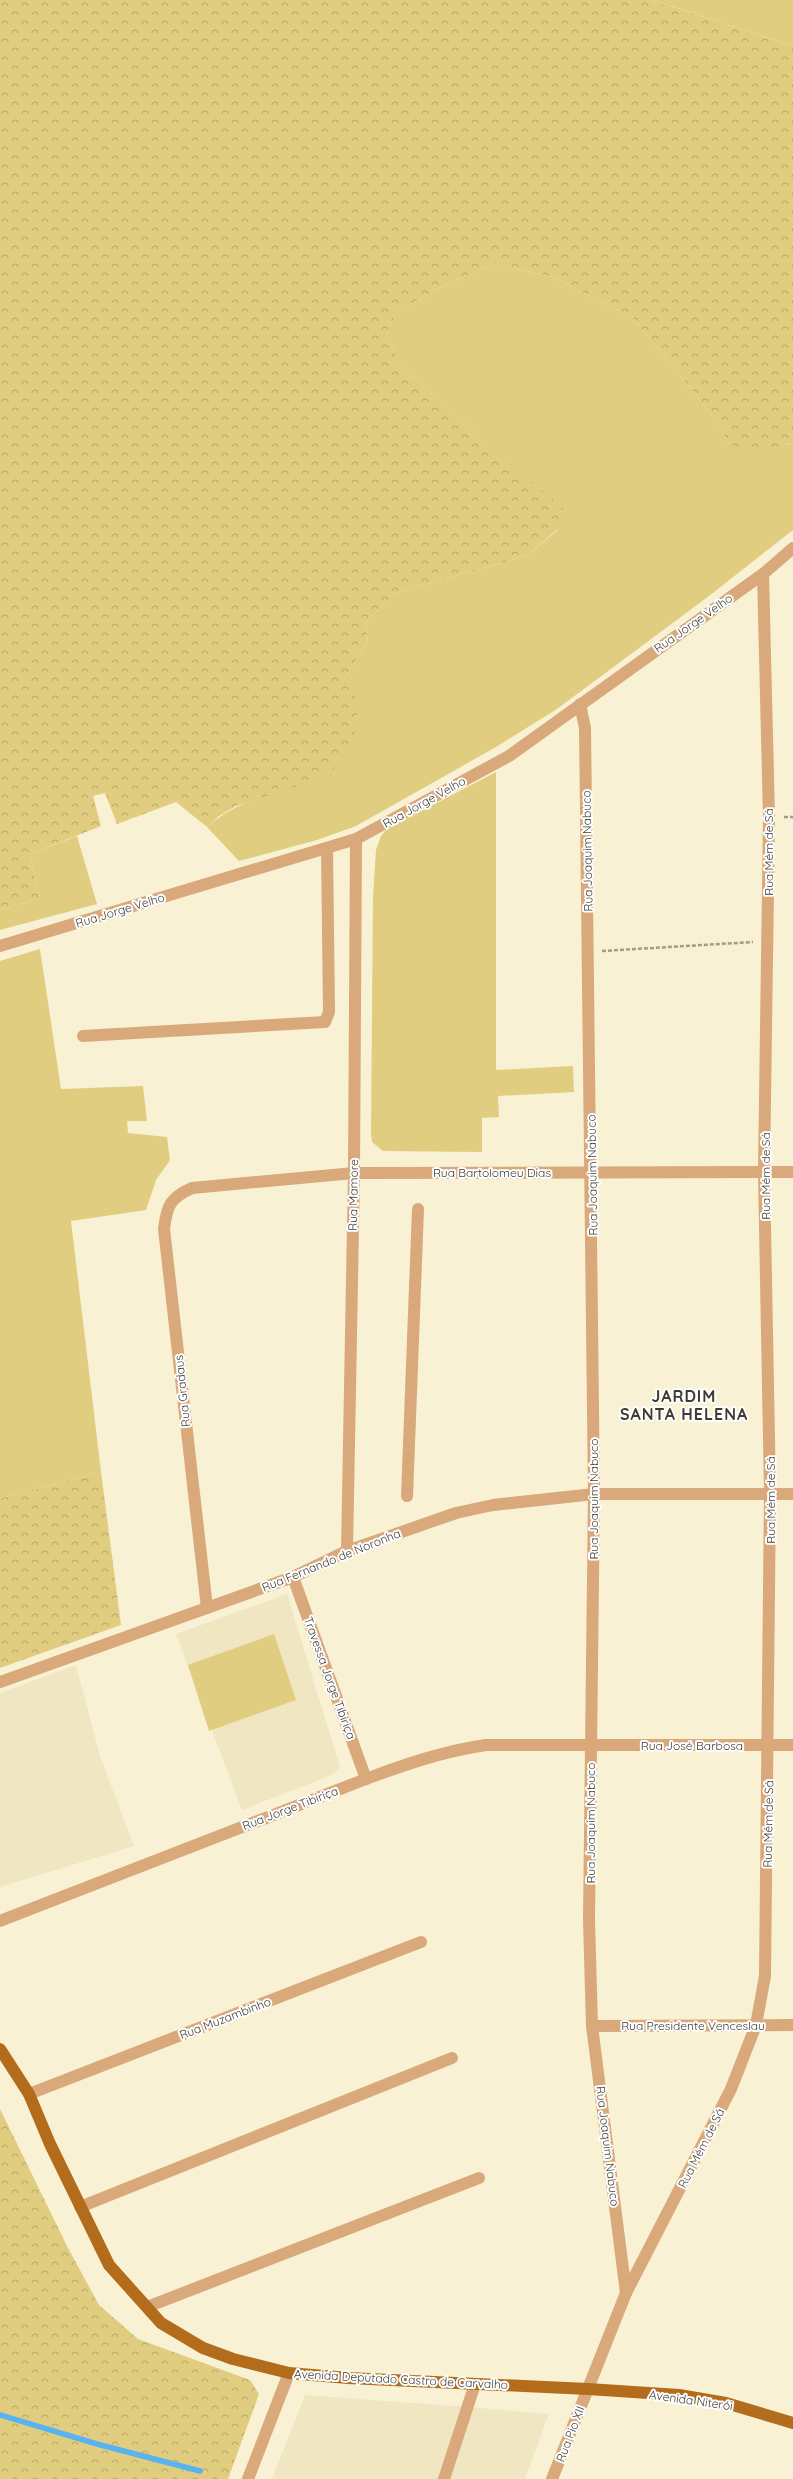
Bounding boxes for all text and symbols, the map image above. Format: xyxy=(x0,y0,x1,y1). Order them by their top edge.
street label: Rua Jorge Velho xyxy=(651,590,735,656)
street label: Rua Jorge Velho xyxy=(380,773,468,831)
street label: Rua Joaquim Nabuco xyxy=(578,790,596,912)
street label: Rua Mém de Sá xyxy=(761,808,776,896)
street label: Rua Jorge Velho xyxy=(74,889,166,931)
street label: Rua Joaquim Nabuco xyxy=(583,1114,601,1236)
street label: Rua Mém de Sá xyxy=(758,1132,773,1220)
street label: Rua Mamore xyxy=(345,1159,361,1231)
street label: Rua Bartolomeu Dias xyxy=(433,1165,551,1180)
street label: Rua Gradaus xyxy=(171,1354,193,1428)
district label: JARDIM SANTA HELENA xyxy=(620,1386,748,1424)
street label: Rua Joaquim Nabuco xyxy=(586,1438,601,1560)
street label: Rua Mém de Sá xyxy=(763,1456,778,1544)
street label: Rua Fernando de Noronha xyxy=(259,1525,403,1595)
street label: Travessa Jorge Tibiriça xyxy=(301,1615,359,1741)
street label: Rua José Barbosa xyxy=(641,1738,743,1753)
street label: Rua Joaquim Nabuco xyxy=(583,1762,598,1884)
street label: Rua Mém de Sá xyxy=(760,1780,776,1868)
street label: Rua Jorge Tibiriça xyxy=(240,1783,340,1833)
street label: Rua Muzambinho xyxy=(177,1994,273,2042)
street label: Rua Presidente Venceslau xyxy=(621,2018,765,2033)
street label: Rua Joaquim Nabuco xyxy=(593,2085,623,2207)
street label: Rua Mém de Sá xyxy=(674,2106,728,2190)
street label: Avenida Deputado Castro de Carvalho xyxy=(294,2366,508,2392)
street label: Avenida Niterói xyxy=(648,2387,734,2413)
street label: Rua Pio XII xyxy=(552,2404,588,2464)

